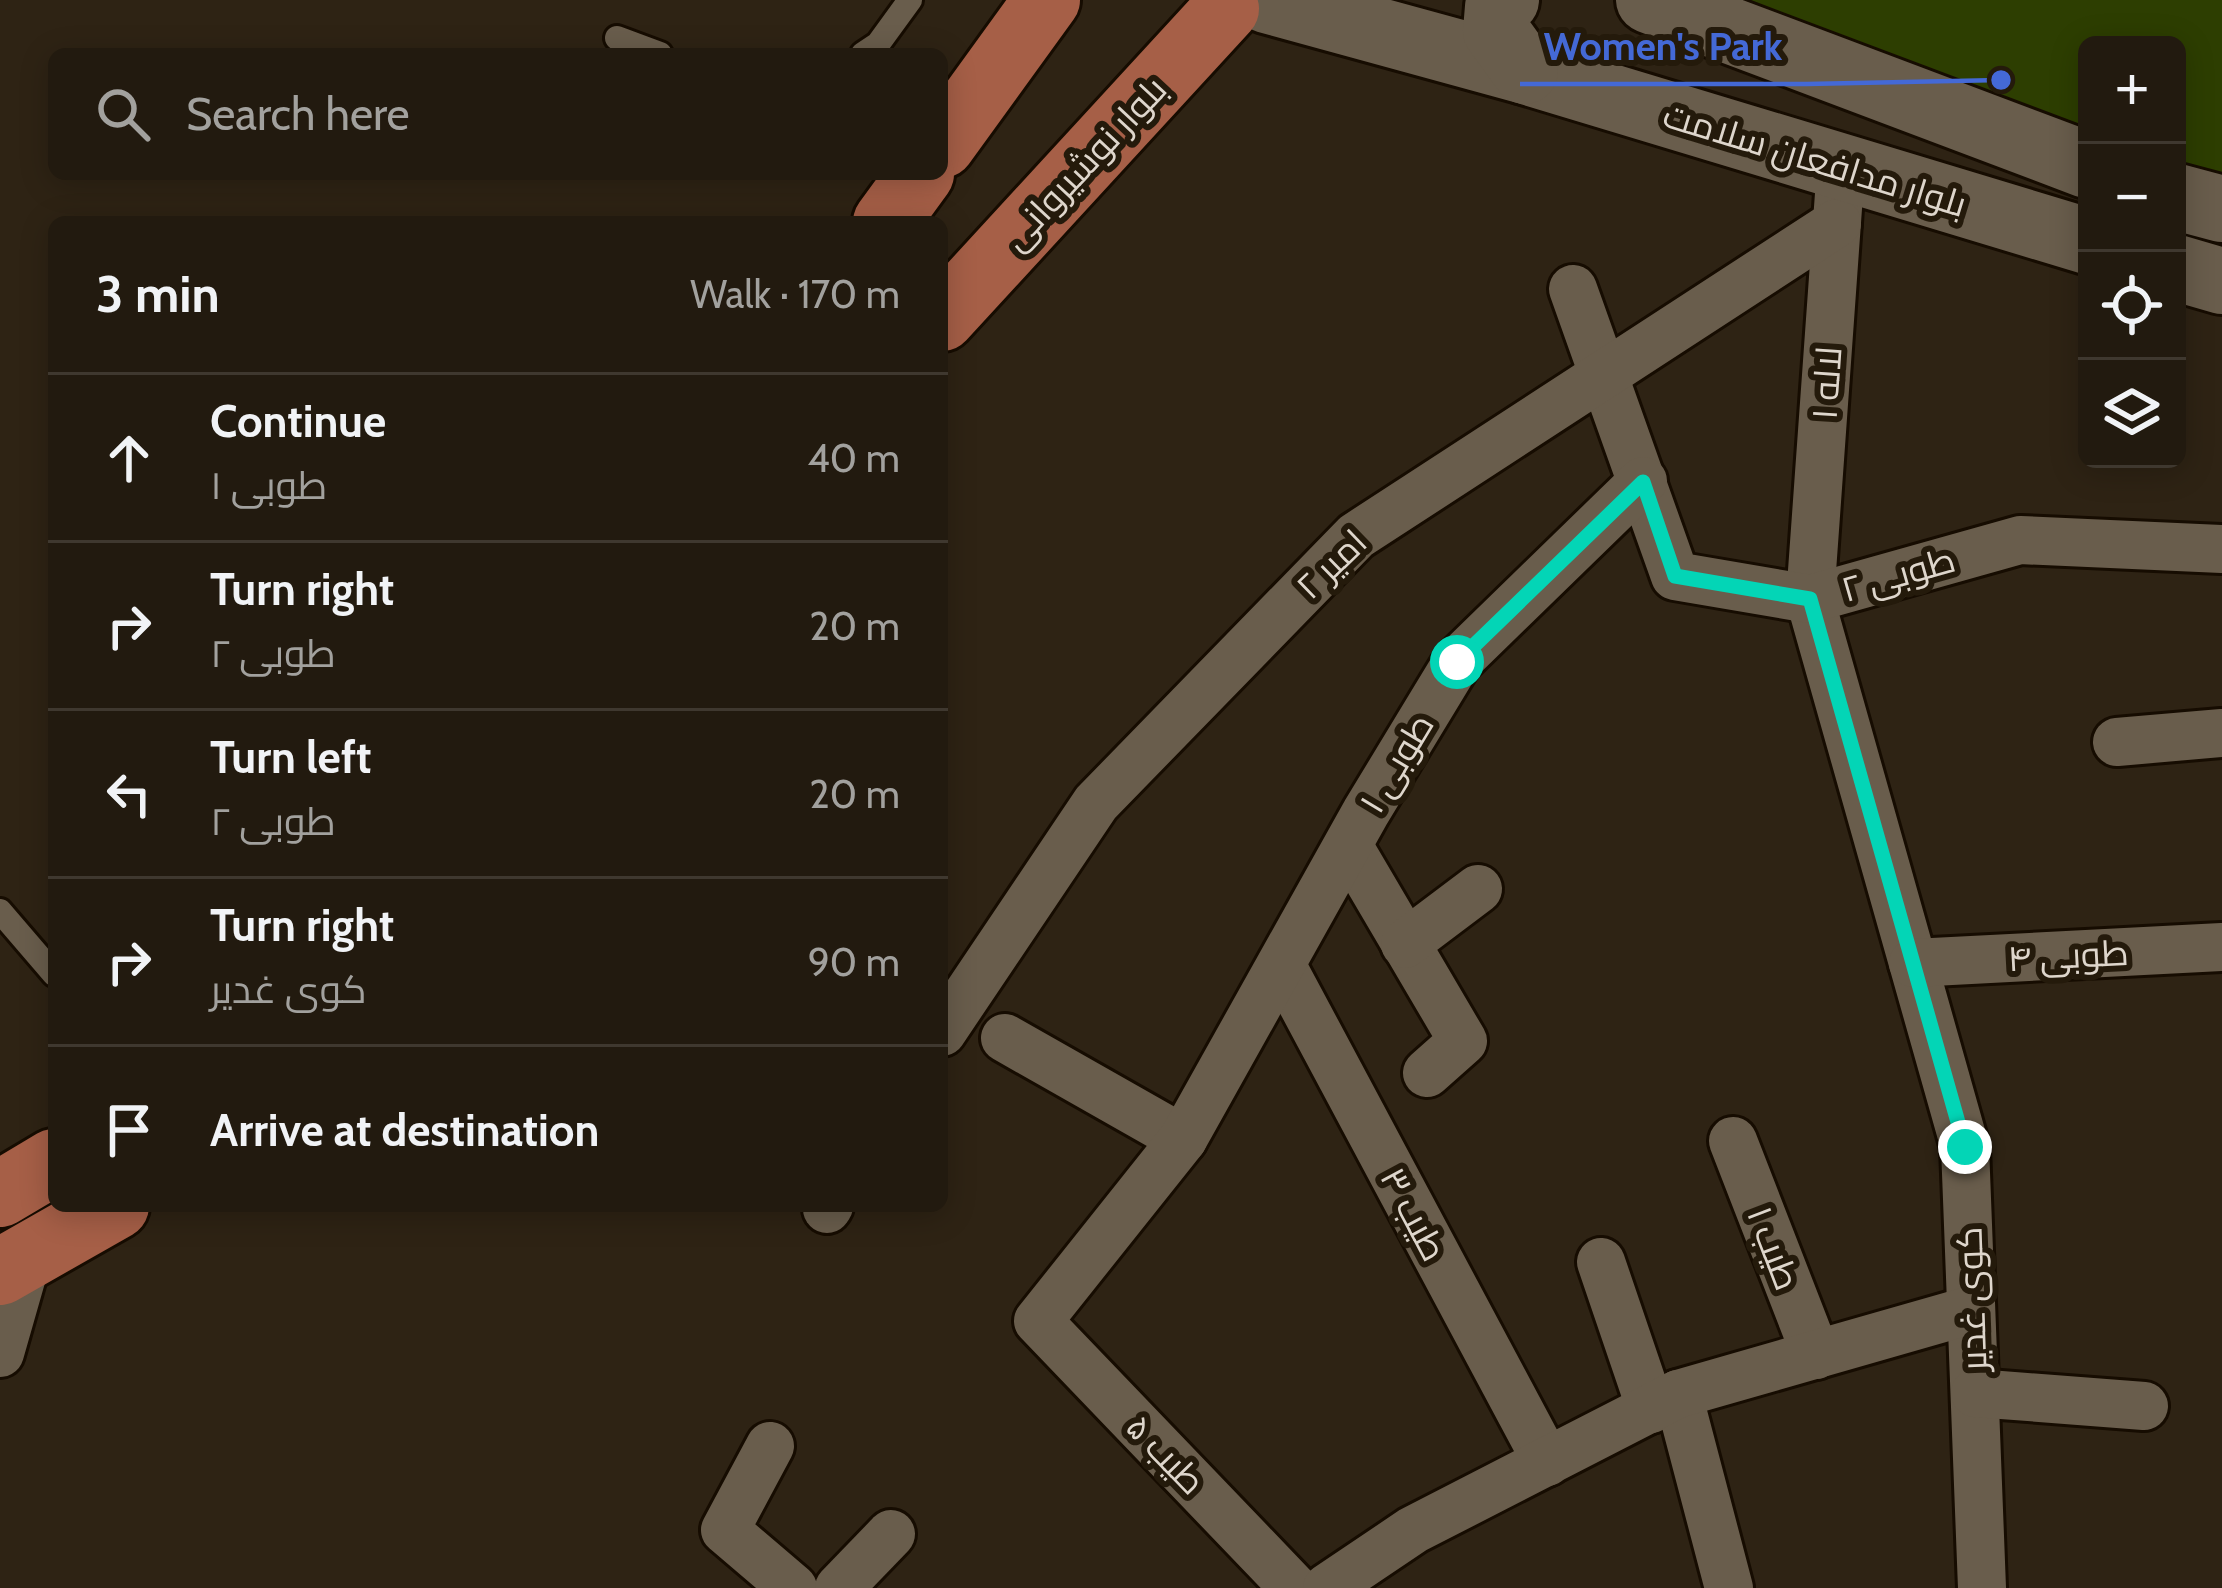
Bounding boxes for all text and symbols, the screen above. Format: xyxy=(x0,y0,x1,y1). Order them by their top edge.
callout: Women's Park xyxy=(1520,9,1807,84)
text: Women's Park xyxy=(1543,22,1783,70)
map controls xyxy=(2078,36,2186,468)
button: + xyxy=(2078,36,2186,144)
search box xyxy=(48,48,948,180)
street label: بلوار نوشیروانی xyxy=(993,67,1175,259)
icon: search xyxy=(90,81,156,147)
text: Search here xyxy=(186,87,410,141)
street label: بلوار مدافعان سلامت xyxy=(1658,92,1972,226)
button: − xyxy=(2078,144,2186,252)
button: locate xyxy=(2078,252,2186,360)
text: 3 min xyxy=(96,263,220,325)
text: Walk · 170 m xyxy=(690,270,900,318)
street label: لاله ۱ xyxy=(1802,345,1850,421)
button: layers xyxy=(2078,360,2186,468)
text: Continue xyxy=(210,394,386,448)
icon: ahead xyxy=(96,425,162,491)
text: 40 m xyxy=(807,434,900,482)
text: طوبی ۱ xyxy=(210,461,327,509)
street label: امیر ۲ xyxy=(1286,520,1376,608)
street label: طوبی ۲ xyxy=(1836,537,1960,611)
text: Turn right xyxy=(210,562,394,616)
icon: right xyxy=(96,593,162,659)
text: 20 m xyxy=(809,602,900,650)
text: طوبی ۲ xyxy=(210,629,336,677)
route start xyxy=(1430,635,1484,689)
street label: طوبی ۱ xyxy=(1349,705,1443,821)
text: Turn left xyxy=(210,730,372,784)
icon: left xyxy=(96,761,162,827)
text: 20 m xyxy=(809,770,900,818)
text: طوبی ۲ xyxy=(210,797,336,845)
text: Turn right xyxy=(210,898,394,952)
icon: right xyxy=(96,929,162,995)
street label: طوبی ۴ xyxy=(2006,930,2130,980)
text: 90 m xyxy=(808,938,900,986)
text: کوی غدیر xyxy=(210,965,367,1013)
icon: arrive xyxy=(96,1097,162,1163)
text: Arrive at destination xyxy=(210,1103,599,1157)
route end xyxy=(1938,1120,1992,1174)
street label: طیب ۳ xyxy=(1371,1160,1457,1268)
street label: طیب ۱ xyxy=(1738,1200,1810,1296)
street label: کوی غدیر xyxy=(1946,1226,1996,1374)
street label: طیب ۵ xyxy=(1117,1405,1215,1503)

